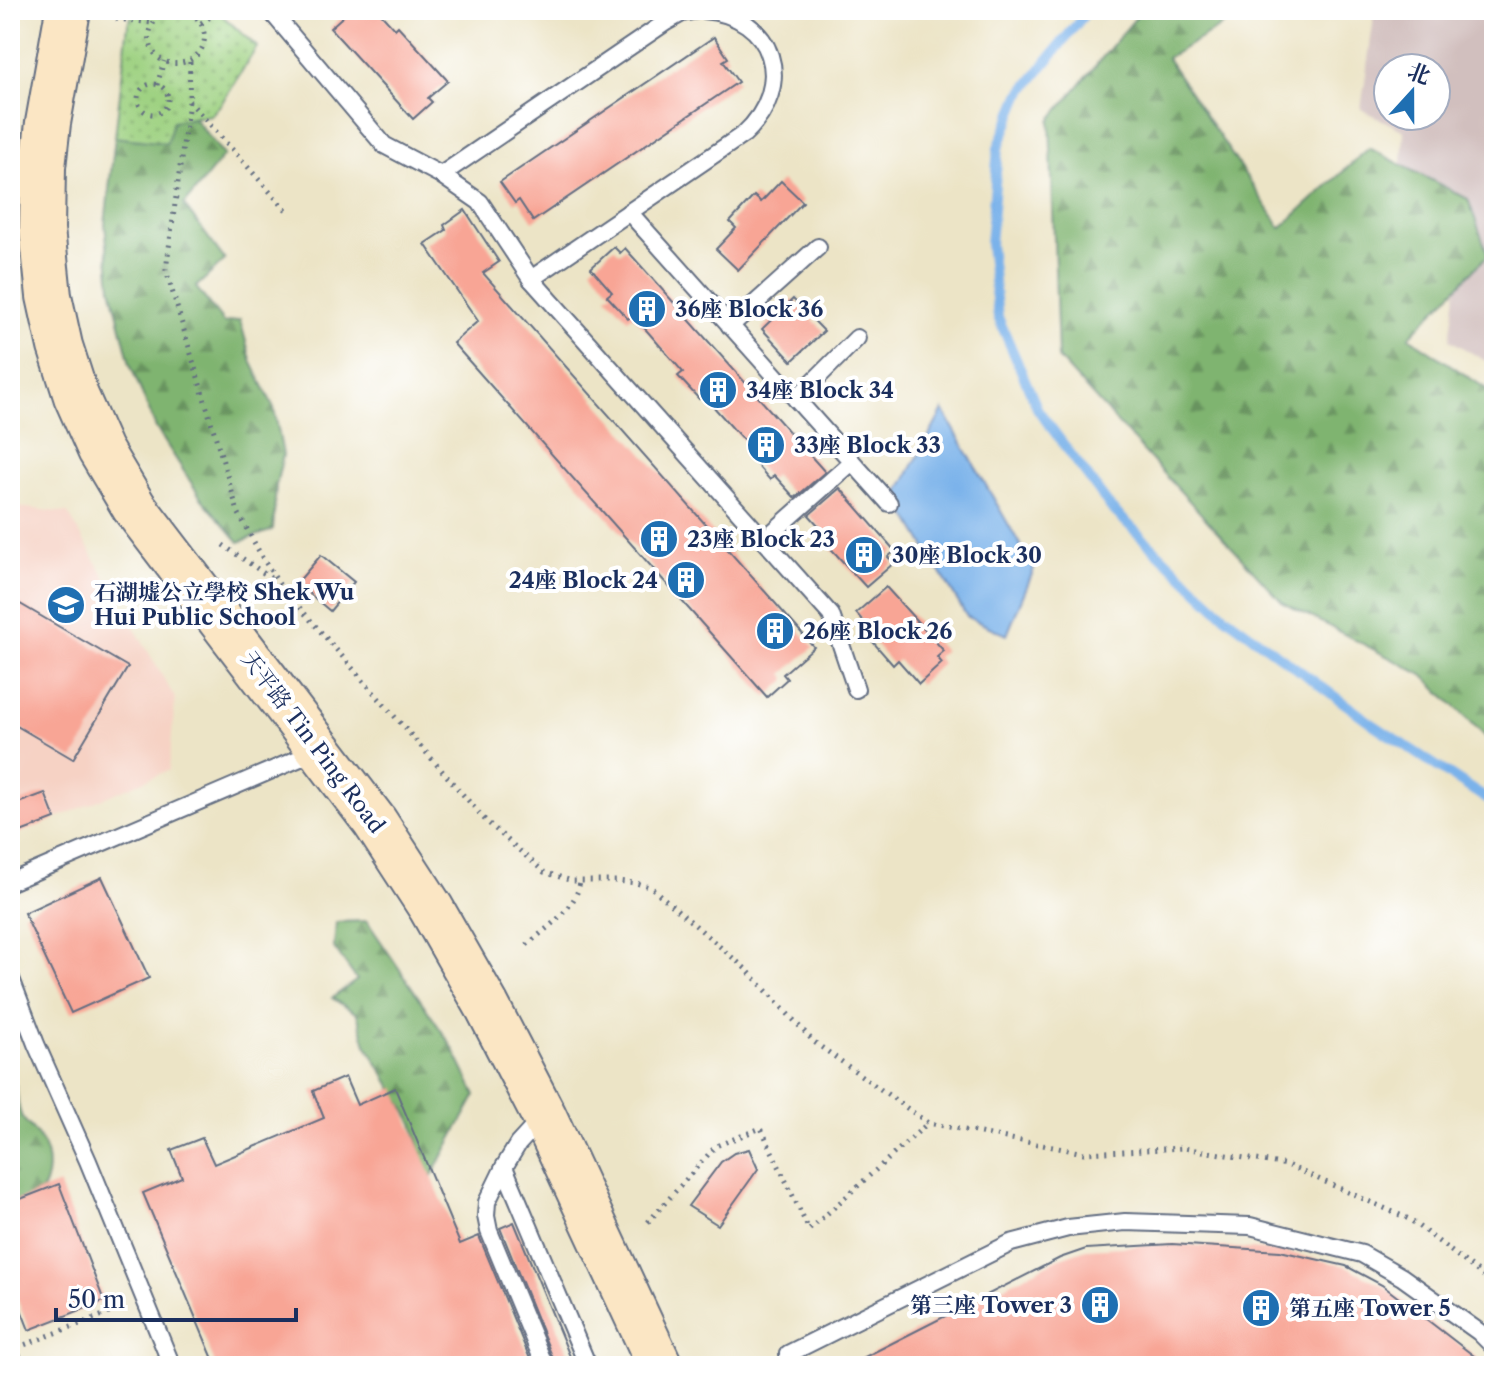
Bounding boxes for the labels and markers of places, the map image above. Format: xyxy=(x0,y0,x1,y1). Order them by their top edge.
building icon: 36座 Block 36 xyxy=(626,288,668,330)
place label: 36座 Block 36 xyxy=(675,296,823,323)
building icon: 34座 Block 34 xyxy=(697,369,739,411)
place label: 34座 Block 34 xyxy=(746,377,894,404)
building icon: 33座 Block 33 xyxy=(745,424,787,466)
place label: 33座 Block 33 xyxy=(794,432,941,459)
building icon: 23座 Block 23 xyxy=(638,518,680,560)
place label: 23座 Block 23 xyxy=(687,526,835,553)
building icon: 30座 Block 30 xyxy=(843,534,885,576)
place label: 30座 Block 30 xyxy=(892,542,1042,569)
building icon: 24座 Block 24 xyxy=(665,559,707,601)
place label: 24座 Block 24 xyxy=(509,567,658,594)
place label: 石湖墟公立學校 Shek Wu Hui Public School xyxy=(94,579,355,631)
school or university icon: 石湖墟公立學校 Shek Wu Hui Public School xyxy=(45,584,87,626)
building icon: 26座 Block 26 xyxy=(754,610,796,652)
place label: 26座 Block 26 xyxy=(803,618,952,645)
building icon: 第三座 Tower 3 xyxy=(1079,1284,1121,1326)
building icon: 第五座 Tower 5 xyxy=(1240,1287,1282,1329)
place label: 第三座 Tower 3 xyxy=(910,1292,1072,1319)
place label: 第五座 Tower 5 xyxy=(1289,1295,1451,1322)

